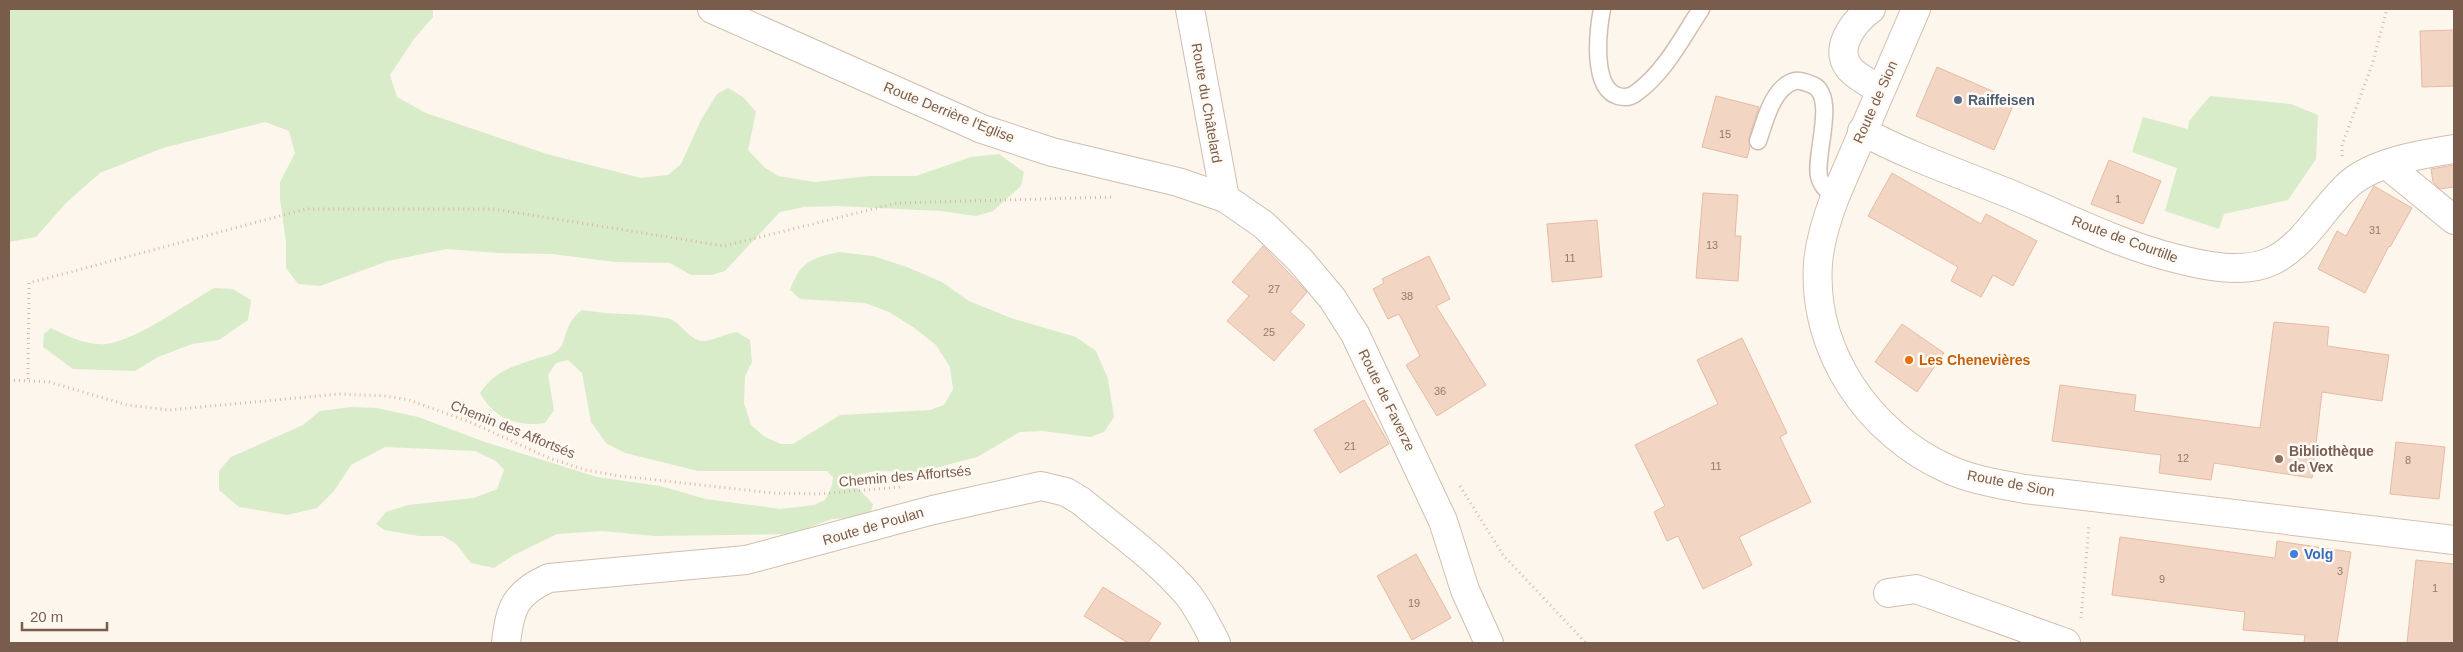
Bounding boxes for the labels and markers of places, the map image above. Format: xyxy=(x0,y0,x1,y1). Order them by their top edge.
place label: Raiffeisen xyxy=(1968,92,2035,108)
marker: Raiffeisen xyxy=(1952,94,1964,106)
place label: Les Chenevières xyxy=(1919,352,2030,368)
marker: Les Chenevières xyxy=(1903,354,1915,366)
place label: Bibliothèque de Vex xyxy=(2289,443,2374,475)
marker: Bibliothèque de Vex xyxy=(2273,453,2285,465)
place label: Volg xyxy=(2304,546,2333,562)
marker: Volg xyxy=(2288,548,2300,560)

